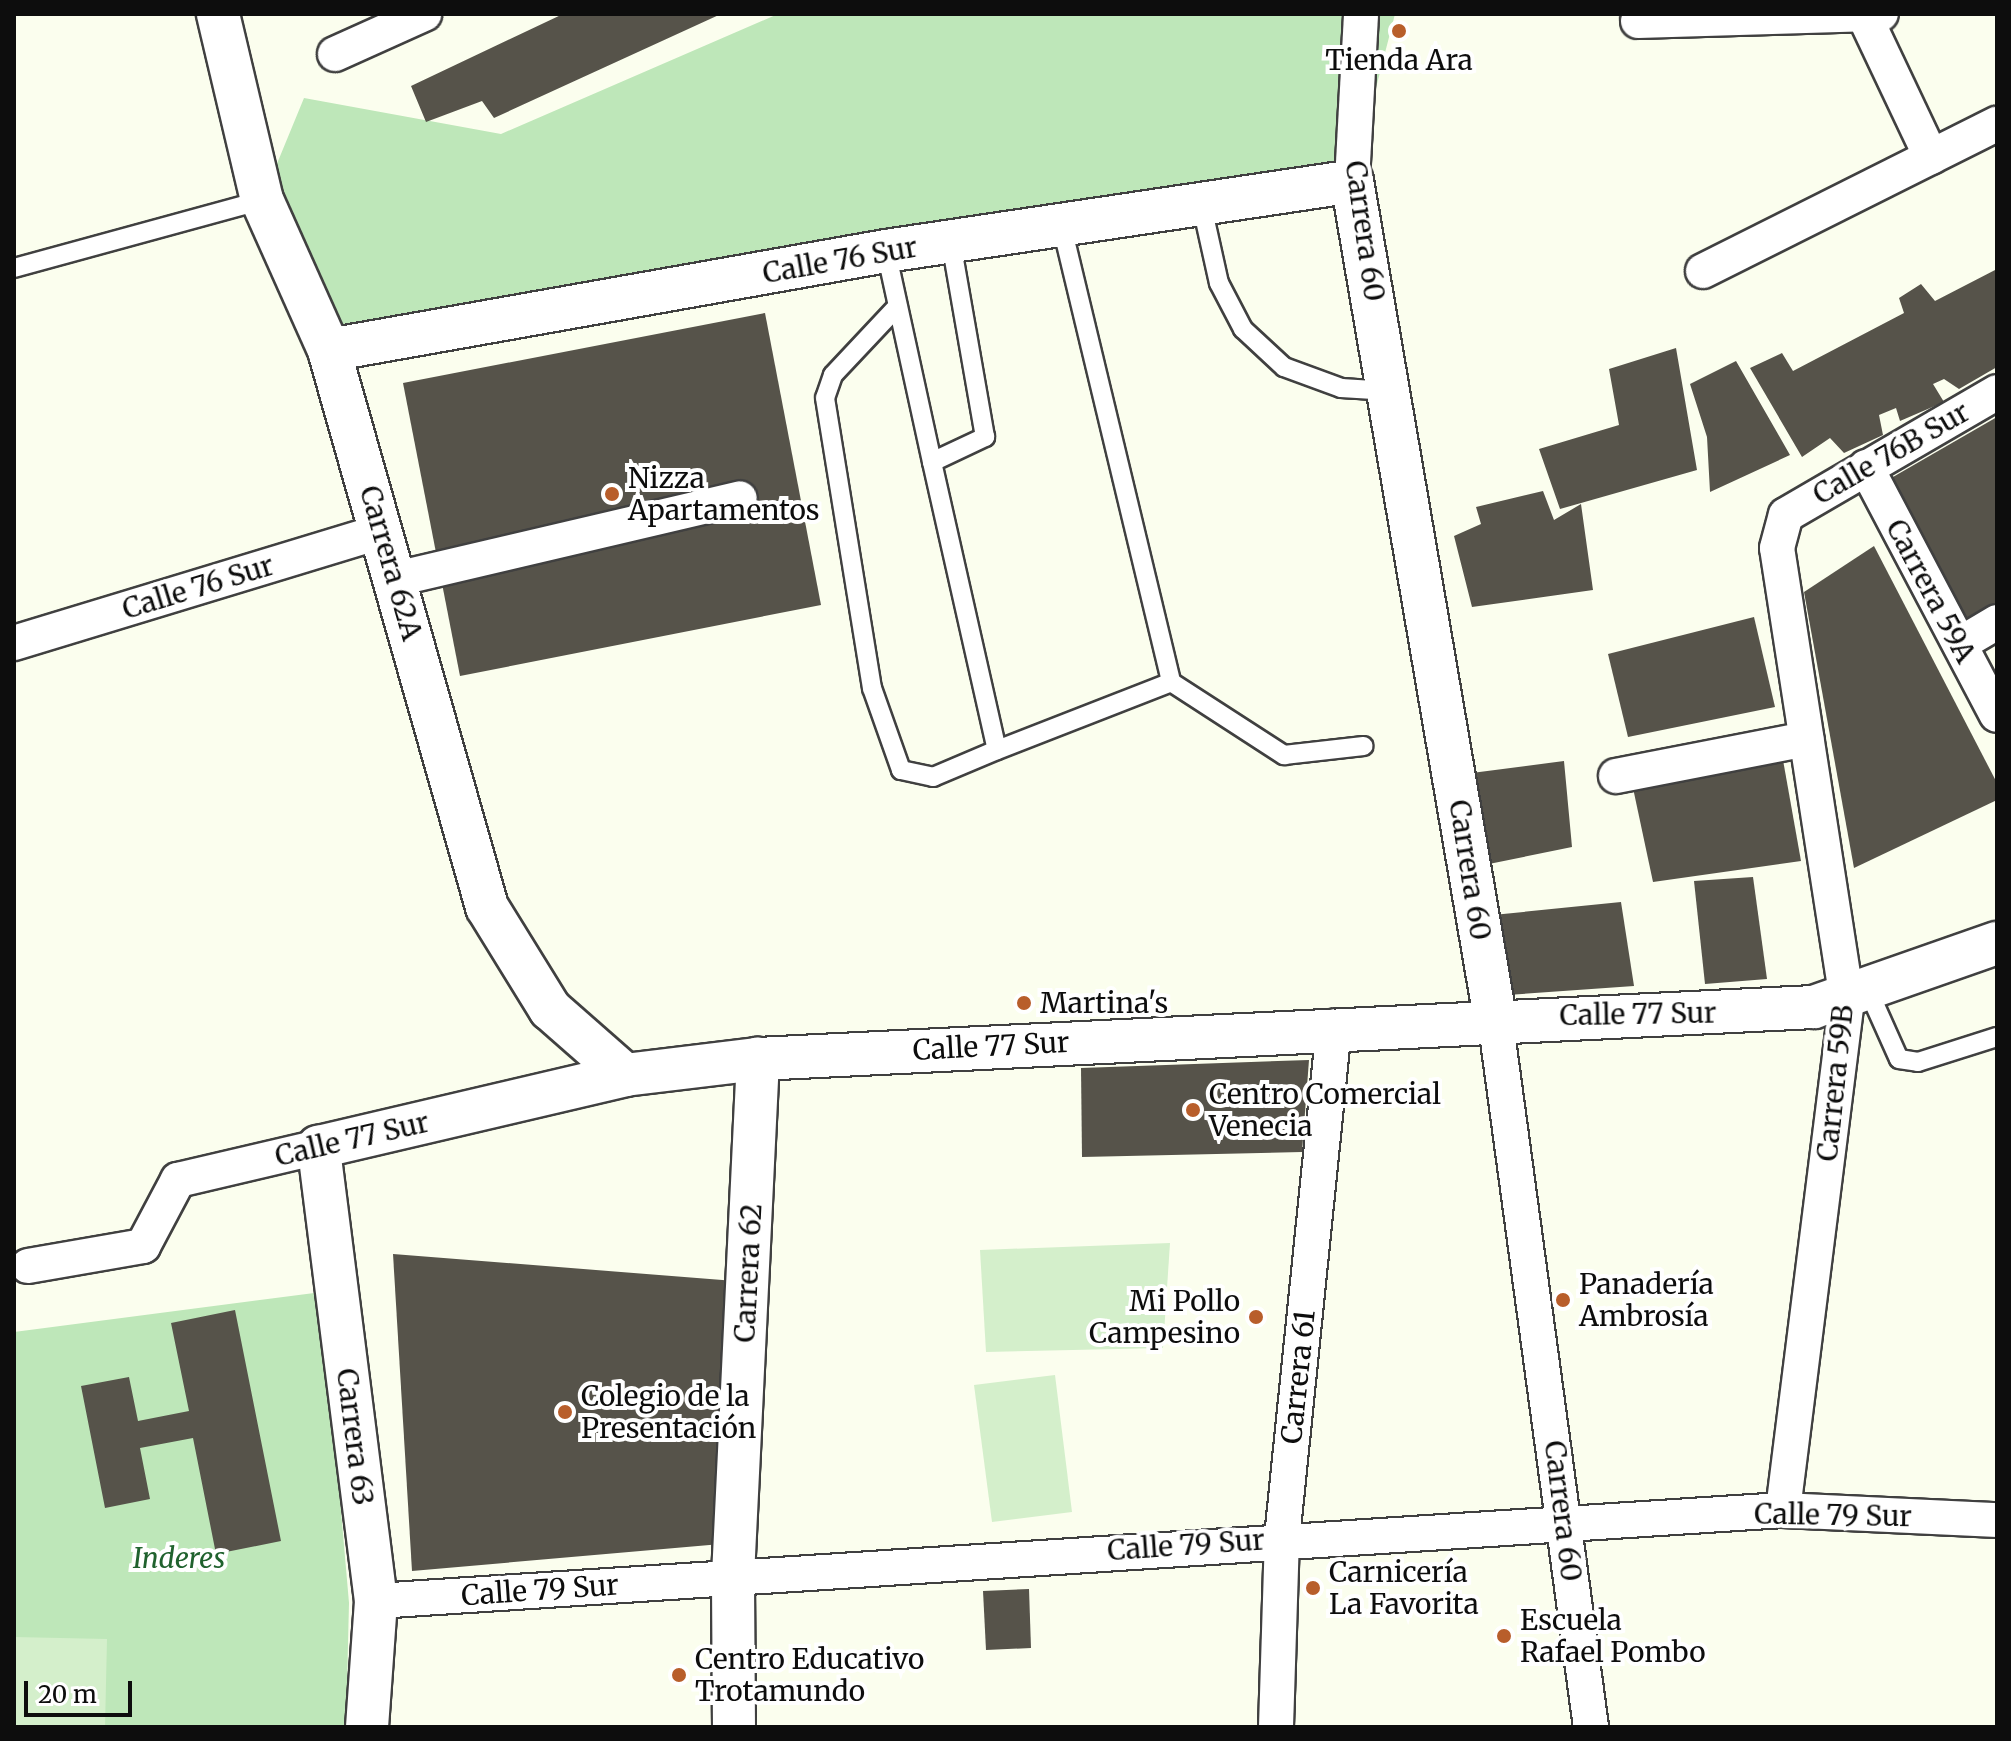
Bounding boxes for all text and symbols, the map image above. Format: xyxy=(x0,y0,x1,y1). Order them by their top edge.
marker: Tienda Ara xyxy=(1390,22,1408,40)
place label: Tienda Ara xyxy=(1325,43,1473,77)
street label: Carrera 60 xyxy=(1339,159,1391,303)
street label: Calle 76 Sur xyxy=(760,230,920,290)
street label: Calle 76B Sur xyxy=(1807,395,1975,511)
place label: Nizza Apartamentos xyxy=(628,461,820,527)
street label: Carrera 62A xyxy=(353,482,429,644)
marker: Nizza Apartamentos xyxy=(603,485,621,503)
street label: Carrera 59A xyxy=(1879,514,1983,668)
street label: Calle 76 Sur xyxy=(118,548,278,626)
street label: Carrera 60 xyxy=(1442,797,1498,943)
place label: Martina's xyxy=(1040,986,1168,1020)
marker: Martina's xyxy=(1015,994,1033,1012)
street label: Calle 77 Sur xyxy=(1559,996,1717,1032)
street label: Carrera 59B xyxy=(1810,1003,1860,1163)
street label: Calle 77 Sur xyxy=(912,1025,1070,1067)
place label: Centro Comercial Venecia xyxy=(1209,1077,1441,1143)
marker: Centro Comercial Venecia xyxy=(1184,1101,1202,1119)
street label: Calle 77 Sur xyxy=(272,1105,432,1173)
street label: Carrera 62 xyxy=(728,1203,768,1343)
place label: Panadería Ambrosía xyxy=(1579,1267,1714,1333)
place label: Mi Pollo Campesino xyxy=(1089,1284,1240,1350)
marker: Panadería Ambrosía xyxy=(1554,1291,1572,1309)
marker: Mi Pollo Campesino xyxy=(1247,1308,1265,1326)
street label: Carrera 61 xyxy=(1274,1308,1322,1446)
street label: Carrera 63 xyxy=(330,1367,380,1507)
place label: Colegio de la Presentación xyxy=(581,1379,756,1445)
marker: Colegio de la Presentación xyxy=(556,1403,574,1421)
street label: Carrera 60 xyxy=(1538,1439,1588,1583)
street label: Calle 79 Sur xyxy=(1754,1497,1912,1533)
street label: Calle 79 Sur xyxy=(1106,1523,1266,1567)
park label: Inderes xyxy=(133,1541,225,1575)
place label: Carnicería La Favorita xyxy=(1329,1555,1479,1621)
street label: Calle 79 Sur xyxy=(460,1568,620,1612)
marker: Carnicería La Favorita xyxy=(1304,1579,1322,1597)
place label: Escuela Rafael Pombo xyxy=(1520,1603,1706,1669)
marker: Escuela Rafael Pombo xyxy=(1495,1627,1513,1645)
place label: Centro Educativo Trotamundo xyxy=(695,1642,924,1708)
scale bar xyxy=(28,1665,136,1715)
marker: Centro Educativo Trotamundo xyxy=(670,1666,688,1684)
text: 20 m xyxy=(38,1679,97,1710)

